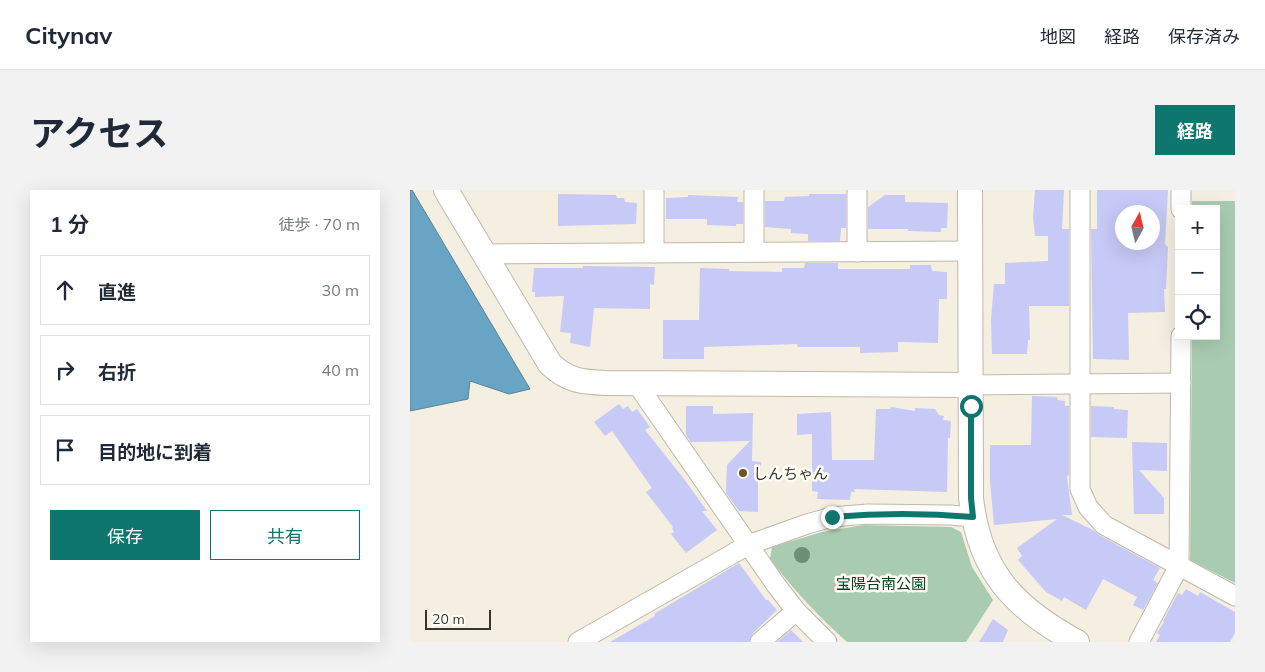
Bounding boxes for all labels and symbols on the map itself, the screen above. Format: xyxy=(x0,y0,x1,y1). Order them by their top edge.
north arrow xyxy=(1115,205,1160,250)
route start xyxy=(960,395,983,418)
place label: しんちゃん xyxy=(753,464,828,483)
marker: しんちゃん xyxy=(737,467,749,479)
route end xyxy=(821,506,844,529)
park label: 宝陽台南公園 xyxy=(836,574,926,593)
scale bar xyxy=(425,607,491,630)

